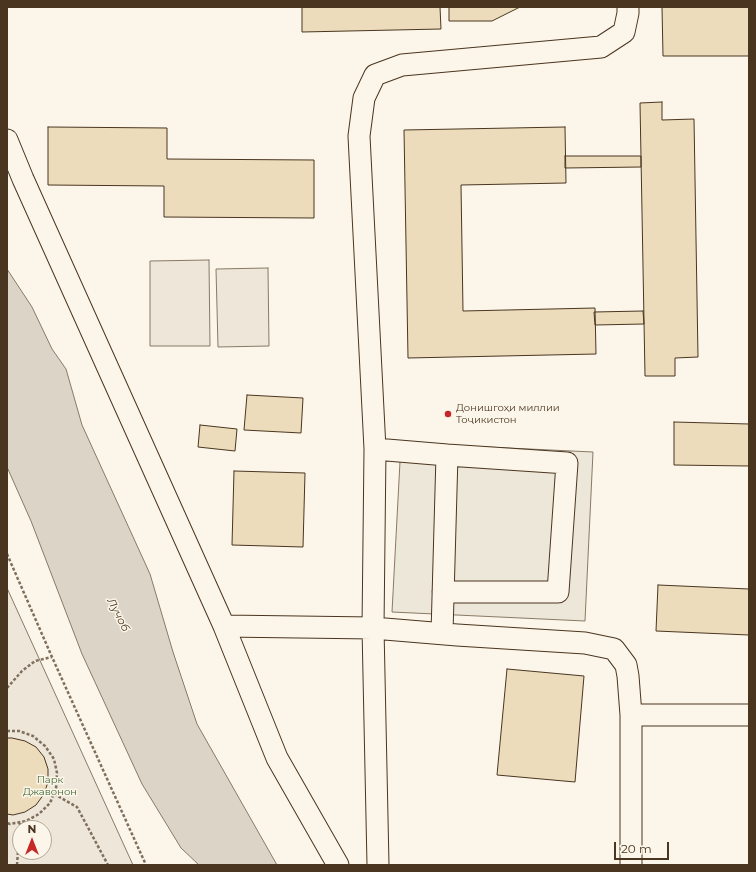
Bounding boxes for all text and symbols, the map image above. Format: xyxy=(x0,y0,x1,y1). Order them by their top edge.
place label: Донишгоҳи миллии Тоҷикистон xyxy=(456,402,560,426)
marker: Донишгоҳи миллии Тоҷикистон xyxy=(443,409,453,419)
water label: Лучоб xyxy=(104,596,132,634)
park label: Парк Джавонон xyxy=(23,774,77,798)
north arrow xyxy=(12,820,52,860)
text: N xyxy=(28,822,36,836)
scale bar xyxy=(616,834,671,860)
text: 20 m xyxy=(621,841,652,856)

